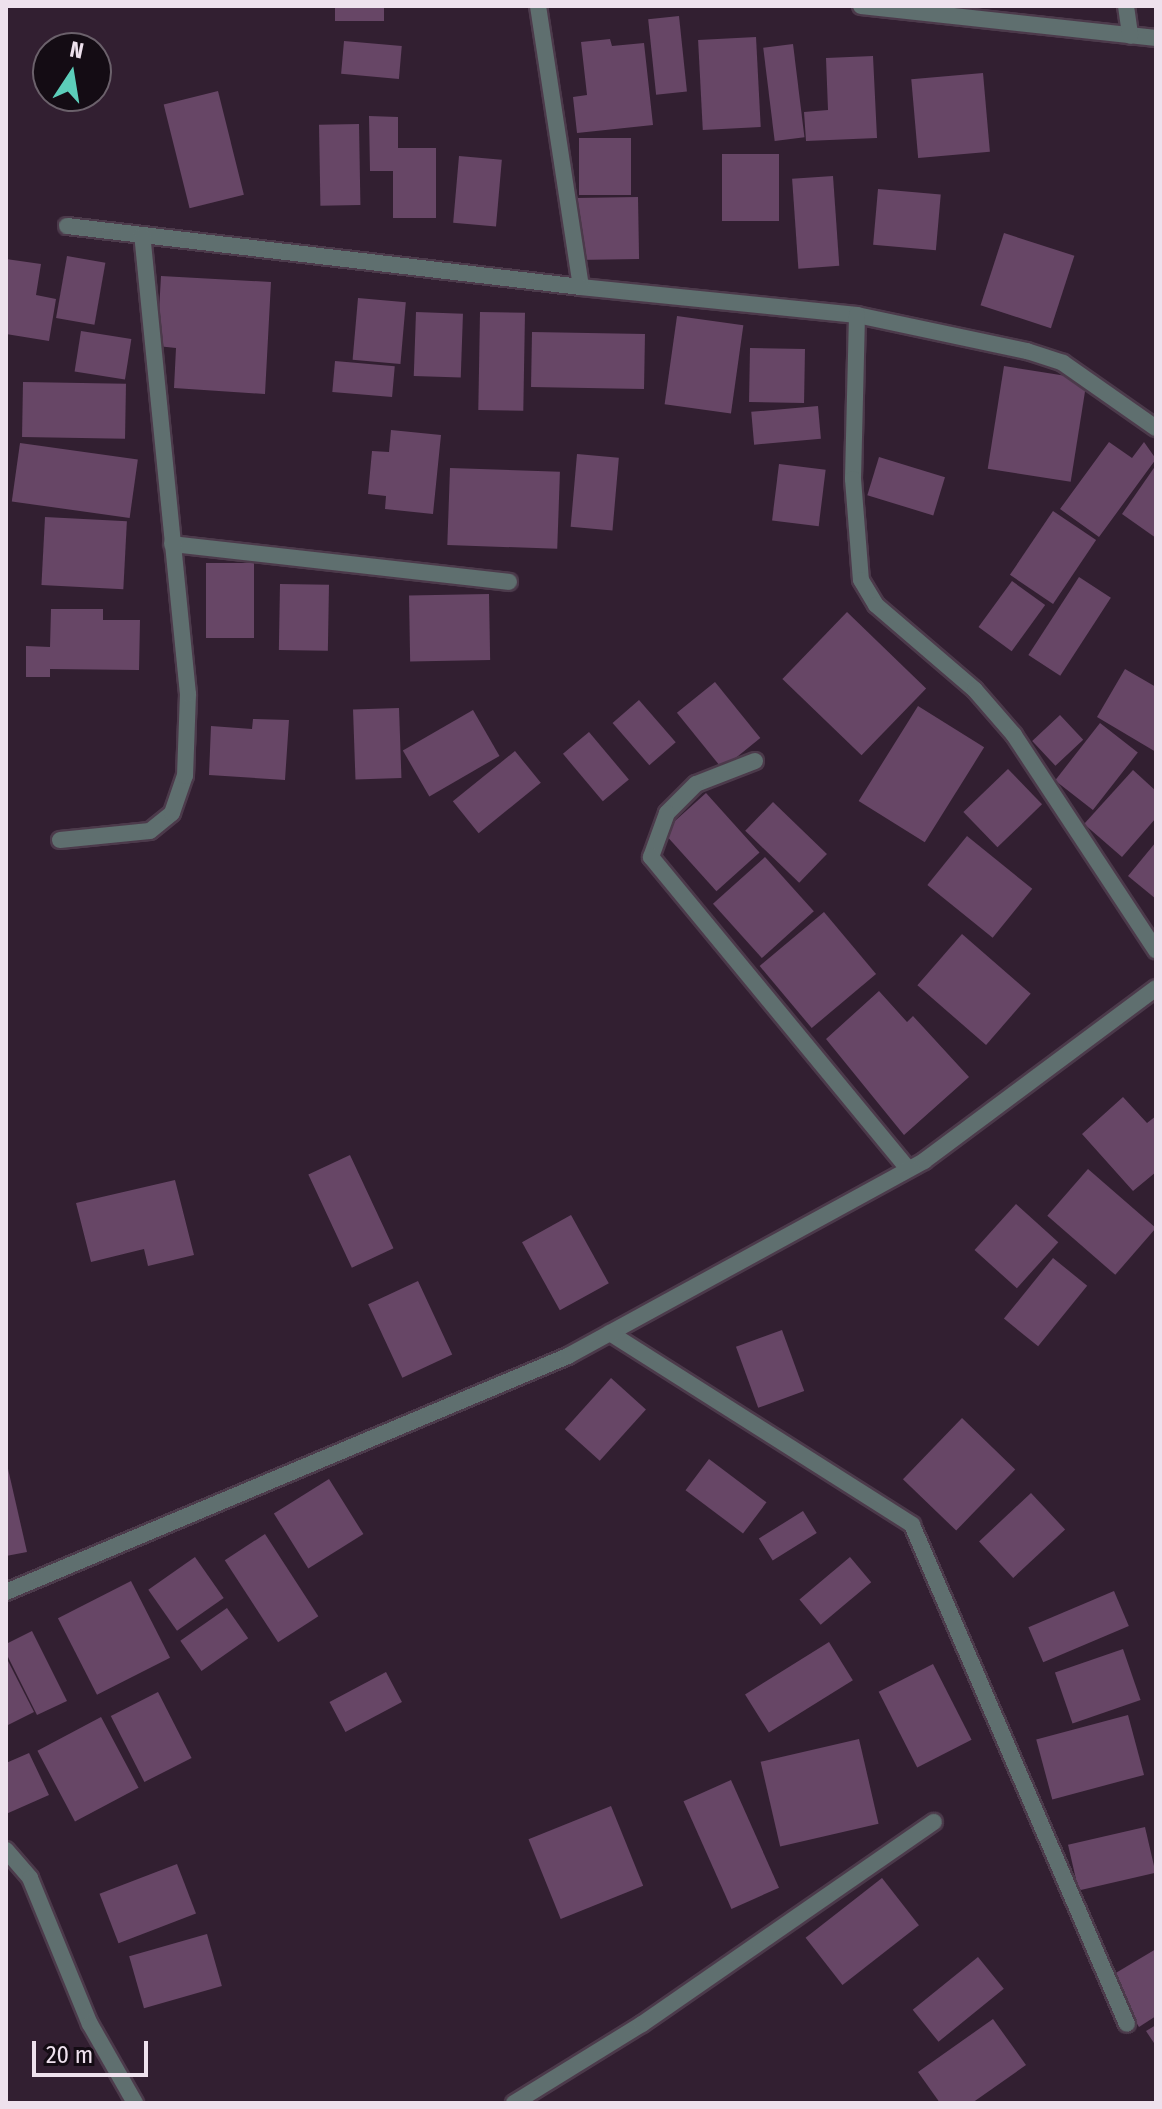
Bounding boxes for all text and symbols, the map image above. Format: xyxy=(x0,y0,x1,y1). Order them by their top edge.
north arrow xyxy=(32,32,112,112)
text: N xyxy=(67,35,86,65)
scale bar xyxy=(36,2025,152,2075)
text: 20 m xyxy=(46,2041,93,2069)

